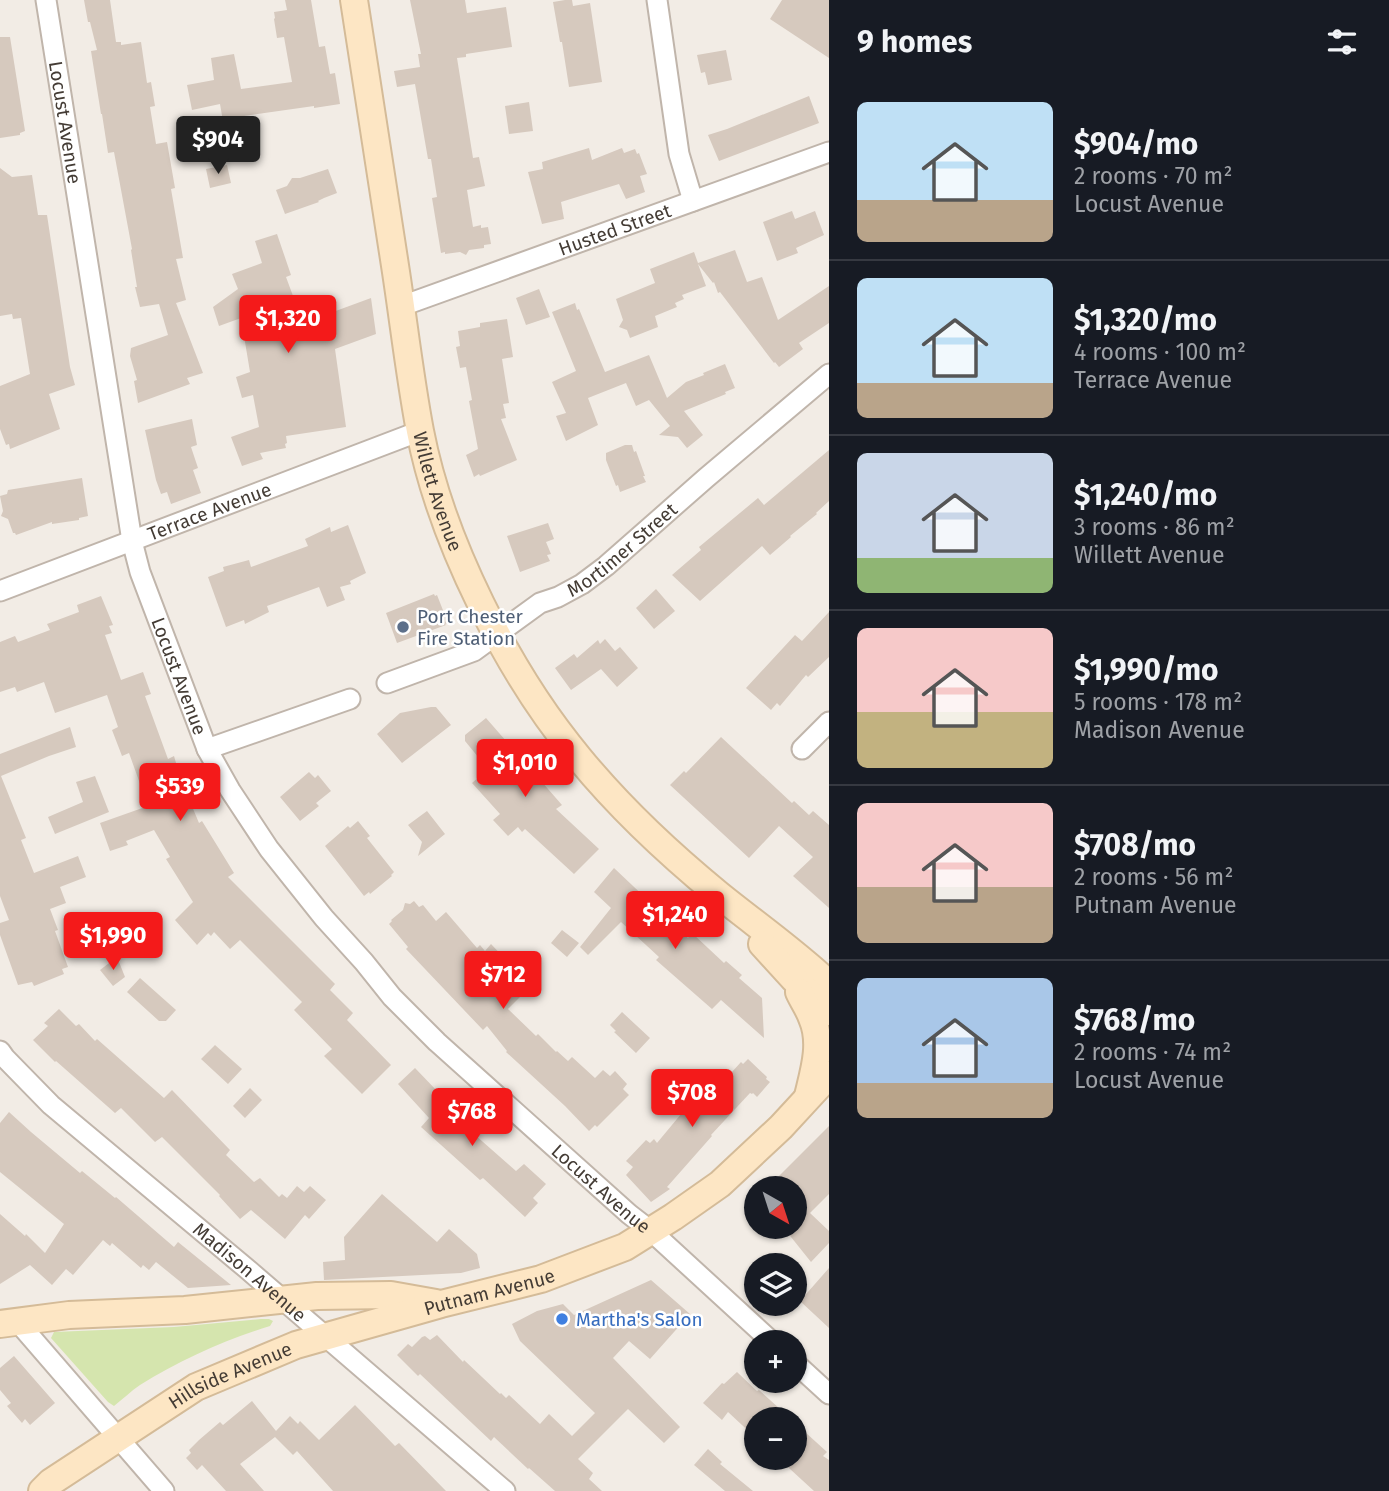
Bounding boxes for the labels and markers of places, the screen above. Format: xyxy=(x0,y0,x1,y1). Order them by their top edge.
pin: $904 xyxy=(177,116,259,176)
pin: $1,320 xyxy=(231,296,345,355)
place label: Port Chester Fire Station xyxy=(417,605,524,650)
marker: Port Chester Fire Station xyxy=(395,619,411,635)
pin: $1,010 xyxy=(468,740,582,799)
pin: $539 xyxy=(139,764,221,823)
pin: $1,240 xyxy=(618,892,732,951)
pin: $1,990 xyxy=(56,912,170,972)
pin: $712 xyxy=(462,951,544,1011)
pin: $708 xyxy=(651,1070,733,1129)
pin: $768 xyxy=(431,1088,513,1148)
place label: Martha's Salon xyxy=(576,1308,703,1331)
marker: Martha's Salon xyxy=(554,1311,570,1327)

